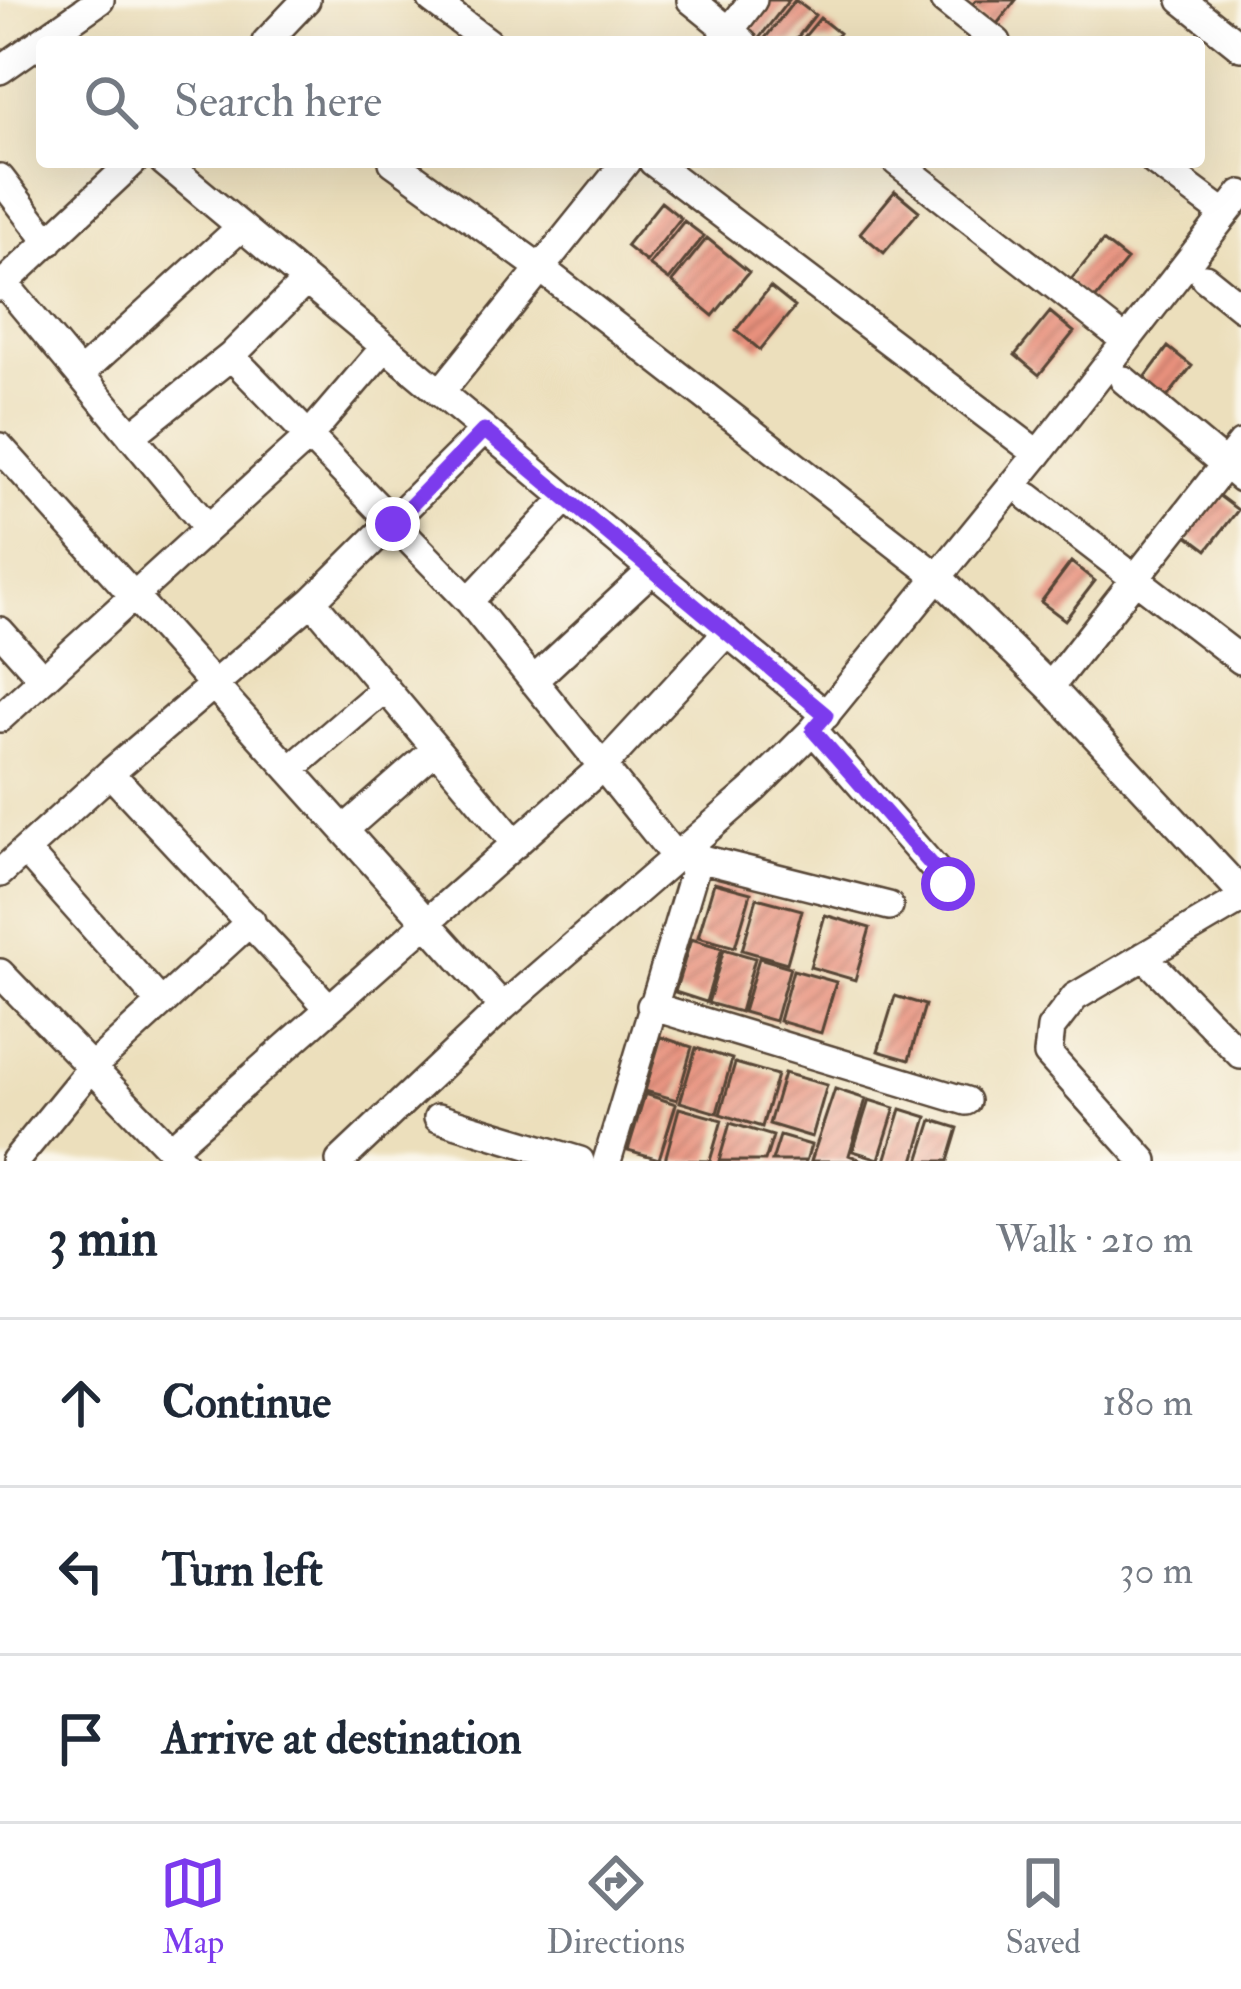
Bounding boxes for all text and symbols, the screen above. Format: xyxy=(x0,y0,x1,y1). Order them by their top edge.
search box xyxy=(36,36,1205,168)
icon: search xyxy=(78,69,144,135)
text: Search here xyxy=(174,74,382,130)
route end xyxy=(366,497,420,551)
route start xyxy=(921,857,975,911)
text: 3 min xyxy=(48,1207,158,1271)
text: Walk · 210 m xyxy=(996,1215,1193,1264)
icon: ahead xyxy=(48,1370,114,1436)
text: Continue xyxy=(162,1375,331,1431)
text: 180 m xyxy=(1102,1378,1193,1427)
icon: left xyxy=(48,1538,114,1604)
text: Turn left xyxy=(162,1543,323,1599)
text: 30 m xyxy=(1120,1546,1193,1595)
icon: arrive xyxy=(48,1706,114,1772)
text: Arrive at destination xyxy=(162,1711,522,1767)
tab: Map xyxy=(160,1850,226,1963)
tab: Directions xyxy=(547,1850,685,1963)
tab: Saved xyxy=(1005,1850,1081,1963)

